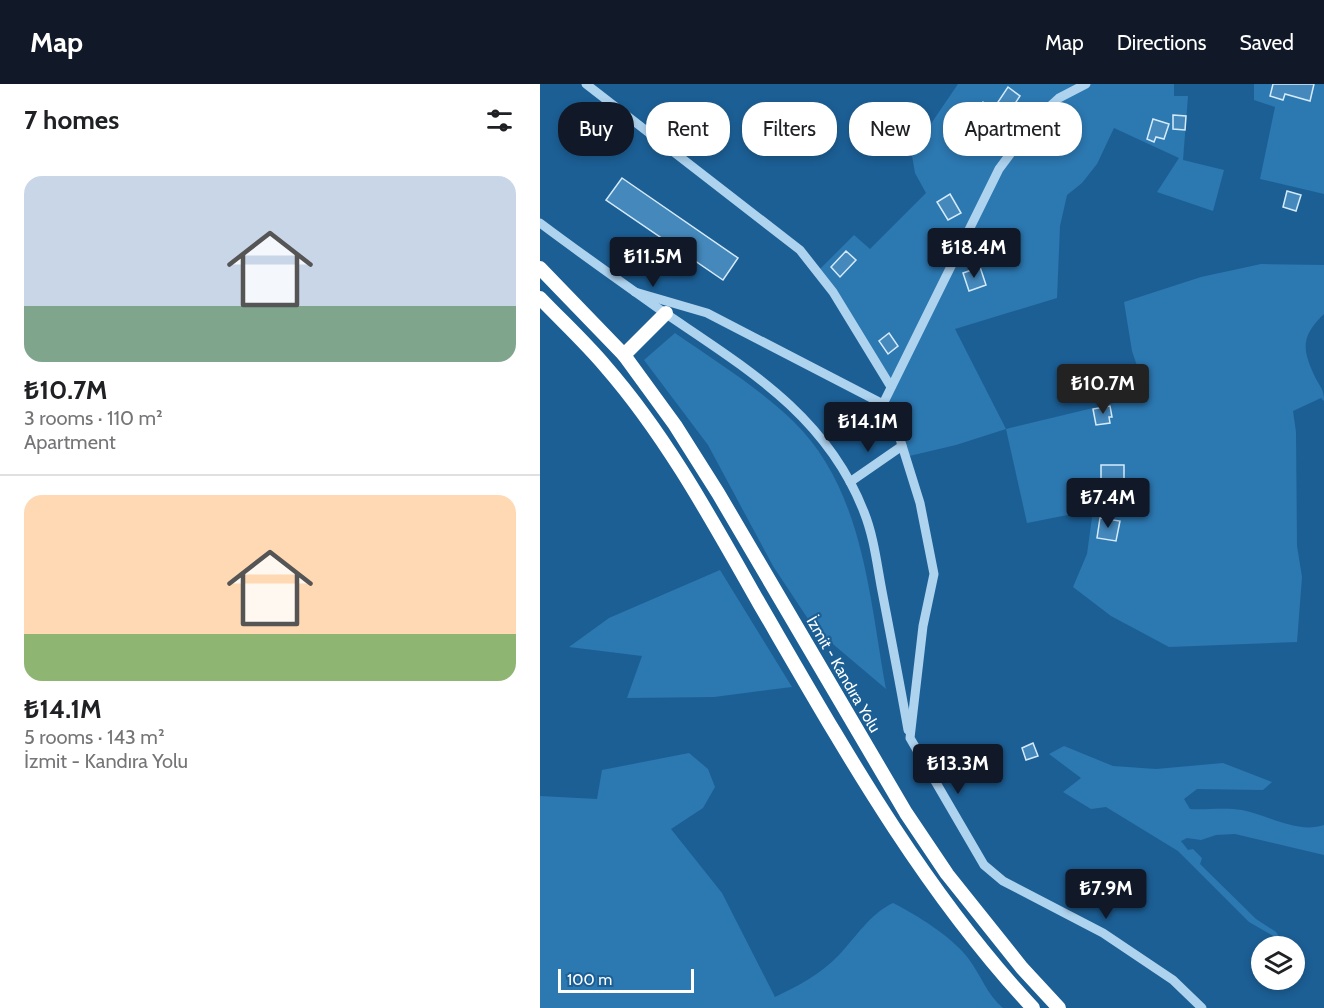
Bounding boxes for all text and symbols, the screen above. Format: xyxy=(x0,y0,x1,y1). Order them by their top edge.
text: Map xyxy=(30,25,83,59)
text: Map xyxy=(1045,30,1084,55)
text: Directions xyxy=(1117,30,1206,55)
text: Saved xyxy=(1239,30,1294,55)
chip: Buy xyxy=(558,102,634,156)
chip: Rent xyxy=(646,102,730,156)
chip: Filters xyxy=(742,102,837,156)
chip: New xyxy=(849,102,931,156)
chip: Apartment xyxy=(943,102,1082,156)
text: 7 homes xyxy=(24,104,119,136)
icon: filters xyxy=(483,104,516,137)
icon: home xyxy=(216,215,324,323)
pin: ₺18.4M xyxy=(925,228,1023,279)
text: ₺18.4M xyxy=(942,235,1006,259)
pin: ₺11.5M xyxy=(604,237,702,288)
text: ₺11.5M xyxy=(624,244,682,268)
pin: ₺10.7M xyxy=(1054,364,1152,415)
text: ₺10.7M xyxy=(1071,371,1135,395)
text: ₺10.7M xyxy=(24,374,107,406)
pin: ₺14.1M xyxy=(819,402,917,453)
text: 3 rooms · 110 m² xyxy=(24,406,163,430)
text: ₺14.1M xyxy=(838,409,898,433)
text: Apartment xyxy=(24,430,116,454)
pin: ₺7.4M xyxy=(1066,478,1150,529)
text: ₺7.4M xyxy=(1081,485,1135,509)
icon: home xyxy=(216,534,324,642)
street label: İzmit - Kandıra Yolu xyxy=(803,613,885,736)
text: ₺14.1M xyxy=(24,693,102,725)
text: 5 rooms · 143 m² xyxy=(24,725,165,749)
pin: ₺13.3M xyxy=(909,744,1007,795)
text: İzmit - Kandıra Yolu xyxy=(24,749,188,773)
text: ₺13.3M xyxy=(927,751,989,775)
pin: ₺7.9M xyxy=(1064,869,1148,920)
text: ₺7.9M xyxy=(1079,876,1133,900)
map controls xyxy=(1251,936,1305,990)
button: layers xyxy=(1251,936,1305,990)
scale bar xyxy=(558,966,694,994)
text: 100 m xyxy=(567,970,612,989)

